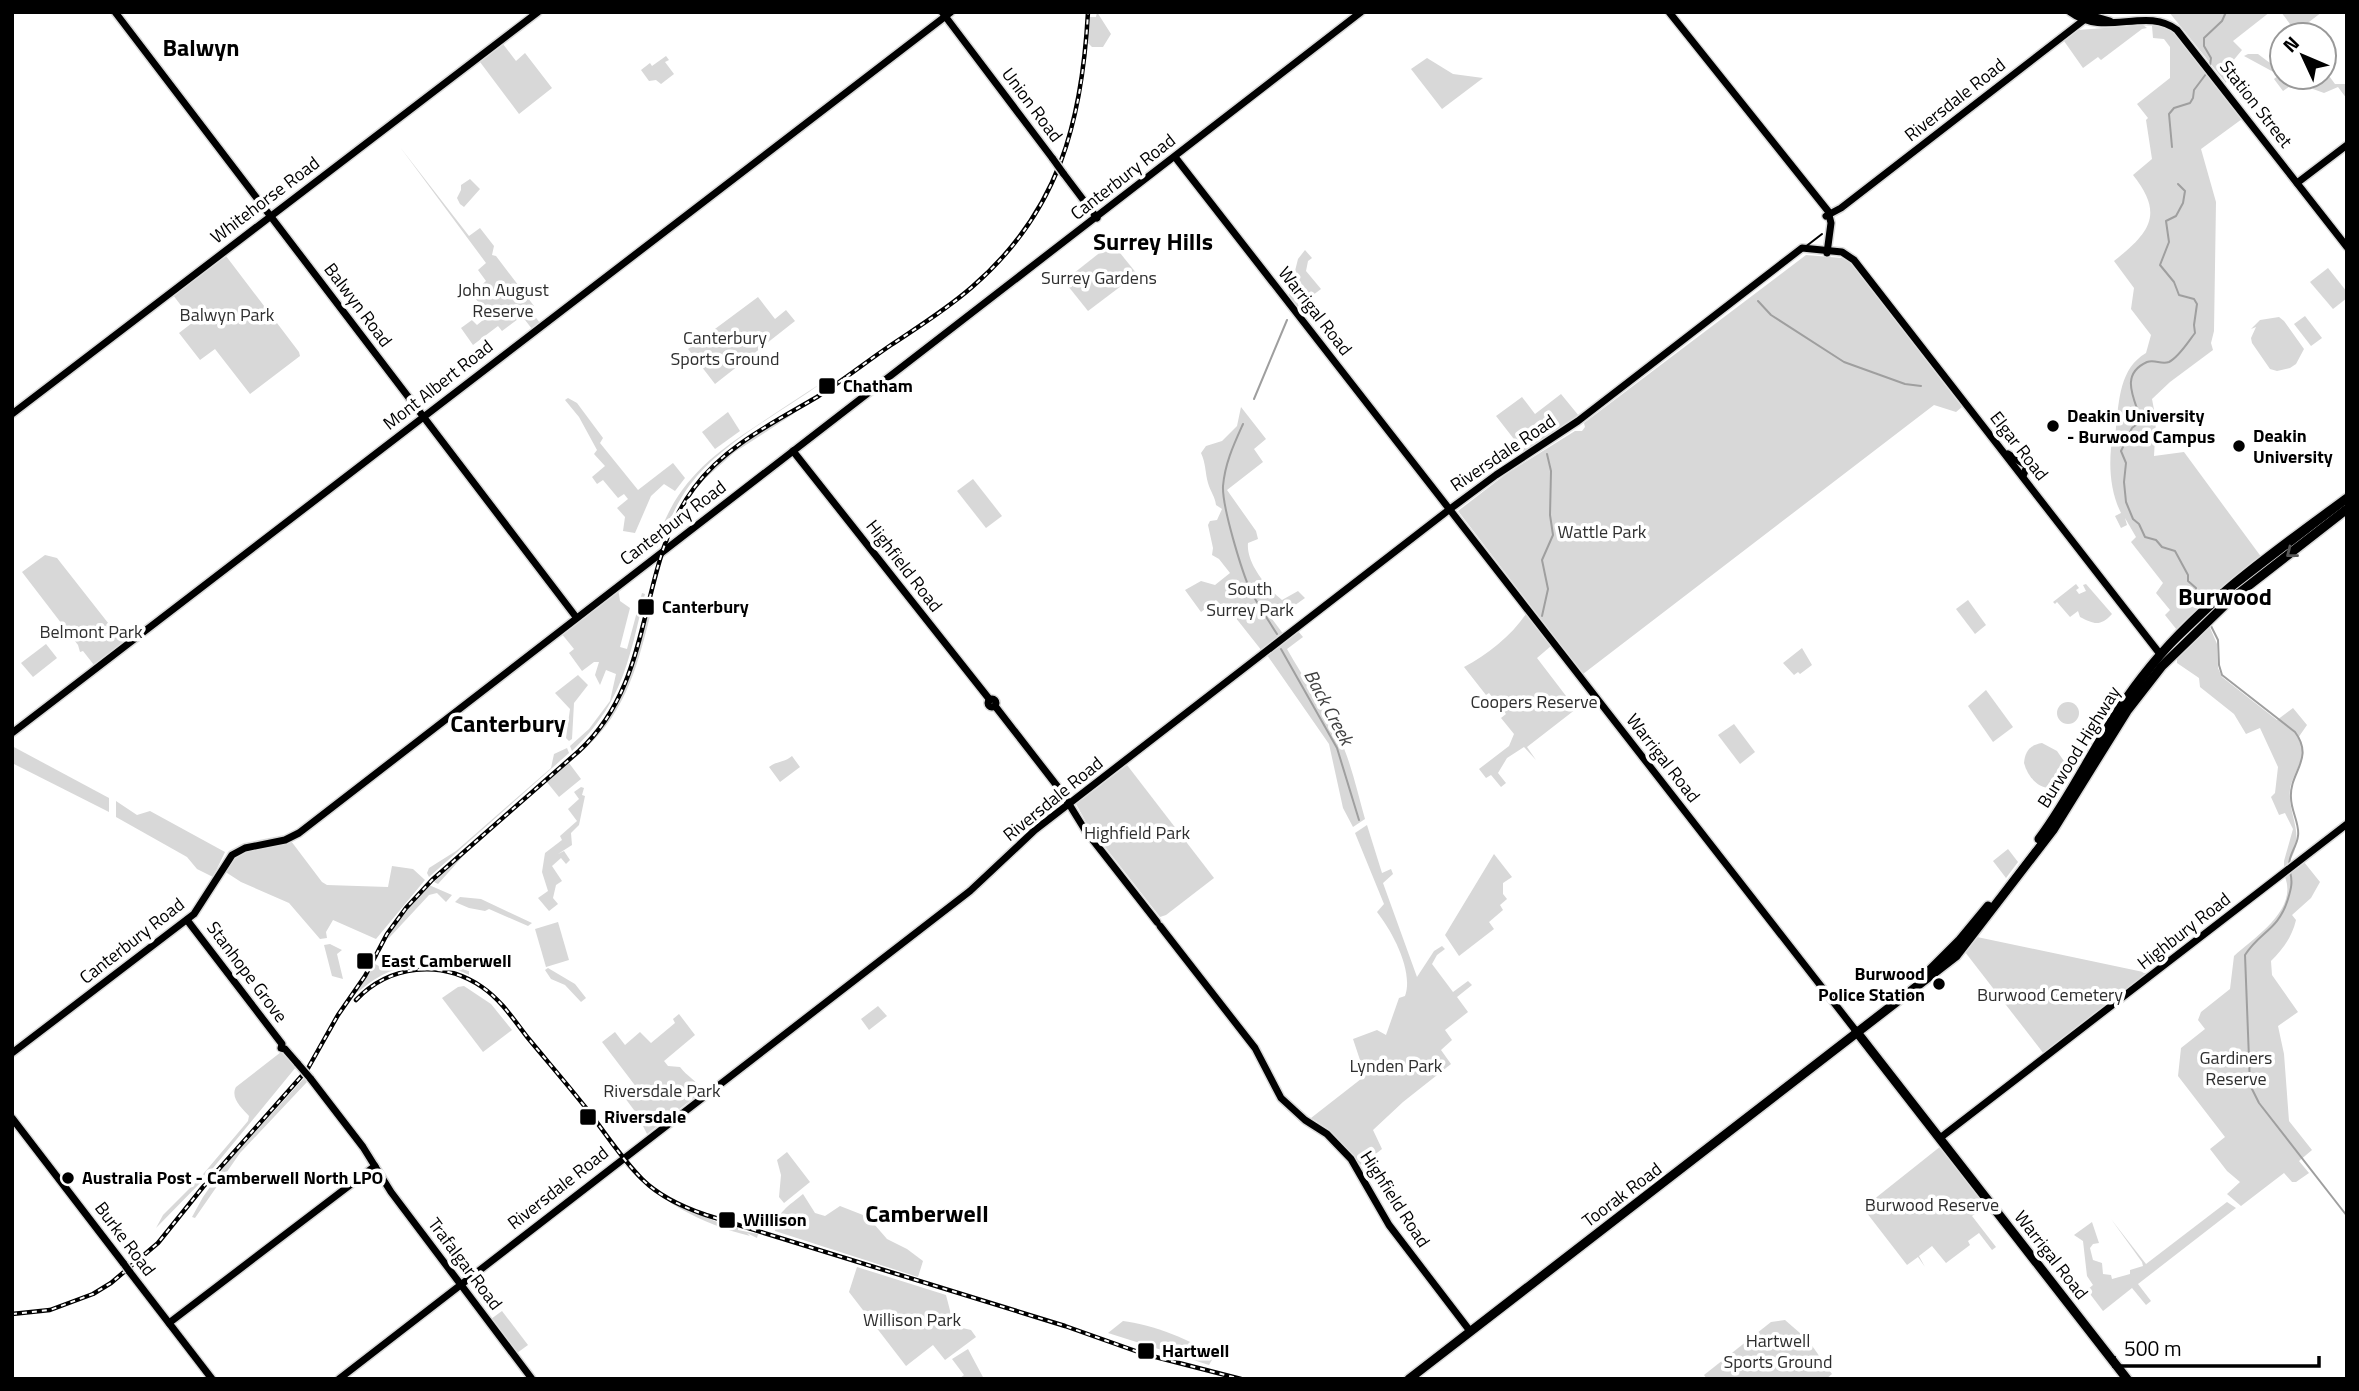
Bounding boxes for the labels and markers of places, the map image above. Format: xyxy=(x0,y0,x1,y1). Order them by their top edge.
place label: Chatham xyxy=(843,372,913,399)
marker: Chatham xyxy=(817,376,837,396)
place label: Deakin University - Burwood Campus xyxy=(2067,402,2215,450)
marker: Deakin University - Burwood Campus xyxy=(2045,418,2061,434)
place label: Deakin University xyxy=(2253,422,2333,470)
marker: Deakin University xyxy=(2231,438,2247,454)
place label: Canterbury xyxy=(662,593,749,620)
marker: Canterbury xyxy=(636,597,656,617)
place label: East Camberwell xyxy=(381,947,512,974)
marker: East Camberwell xyxy=(355,951,375,971)
place label: Burwood Police Station xyxy=(1818,960,1925,1008)
marker: Burwood Police Station xyxy=(1931,976,1947,992)
place label: Riversdale xyxy=(604,1103,686,1130)
marker: Riversdale xyxy=(578,1107,598,1127)
place label: Australia Post - Camberwell North LPO xyxy=(82,1164,383,1191)
marker: Australia Post - Camberwell North LPO xyxy=(60,1170,76,1186)
place label: Willison xyxy=(743,1206,807,1233)
marker: Willison xyxy=(717,1210,737,1230)
place label: Hartwell xyxy=(1162,1337,1229,1364)
marker: Hartwell xyxy=(1136,1341,1156,1361)

